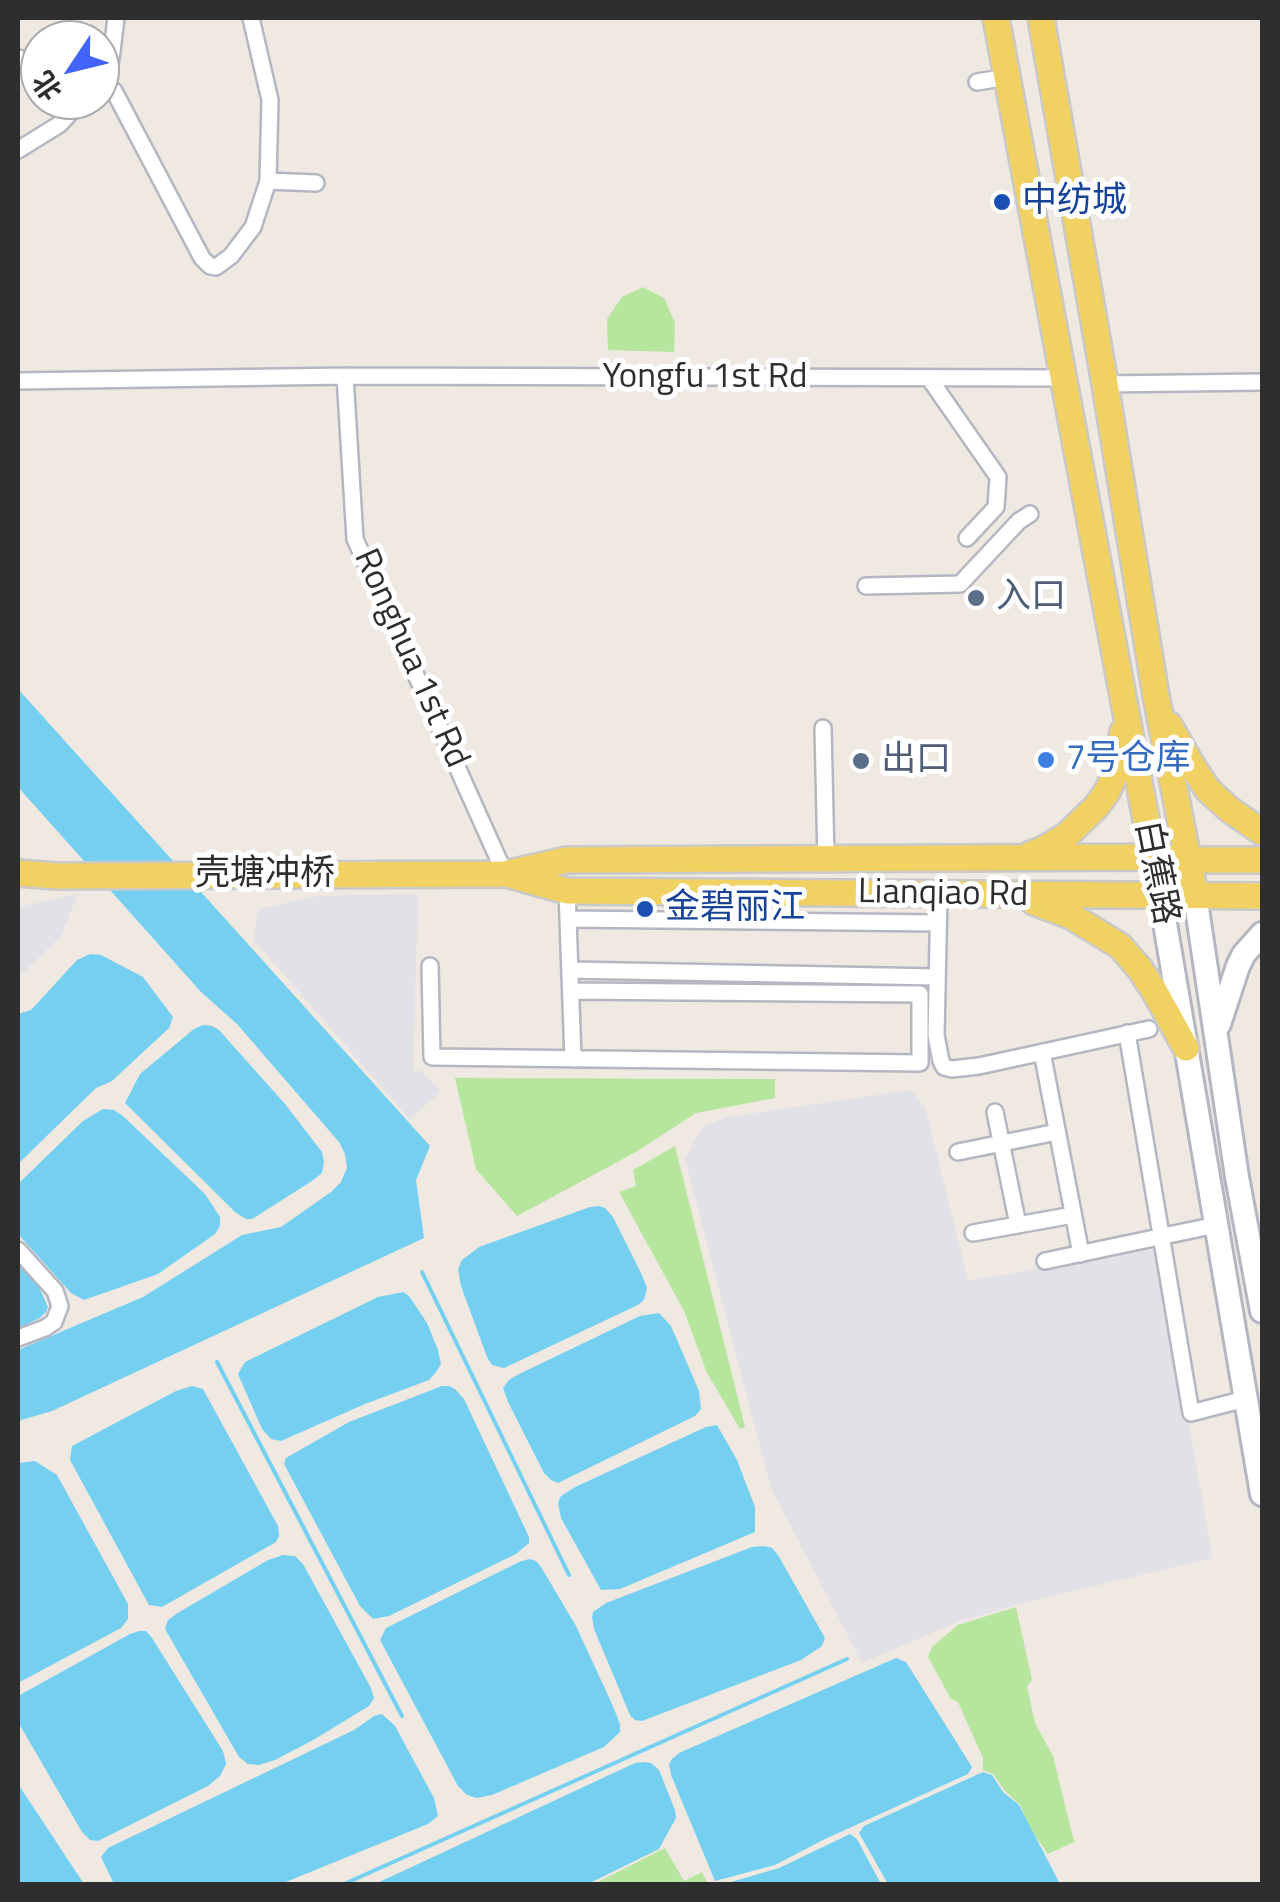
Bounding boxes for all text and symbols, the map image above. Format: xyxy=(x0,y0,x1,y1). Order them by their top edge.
north arrow xyxy=(20,20,120,120)
text: 北 xyxy=(21,63,72,110)
place label: 中纺城 xyxy=(1022,181,1127,223)
marker: 中纺城 xyxy=(991,191,1013,213)
street label: Yongfu 1st Rd xyxy=(602,357,808,399)
street label: Ronghua 1st Rd xyxy=(343,543,477,775)
place label: 入口 xyxy=(996,577,1066,619)
marker: 入口 xyxy=(965,587,987,609)
place label: 7号仓库 xyxy=(1066,739,1191,781)
place label: 出口 xyxy=(881,740,951,782)
marker: 7号仓库 xyxy=(1035,749,1057,771)
marker: 出口 xyxy=(850,750,872,772)
street label: 白蕉路 xyxy=(1124,817,1186,929)
street label: 壳塘冲桥 xyxy=(195,854,335,896)
street label: Lianqiao Rd xyxy=(857,873,1029,917)
place label: 金碧丽江 xyxy=(665,888,805,930)
marker: 金碧丽江 xyxy=(634,898,656,920)

